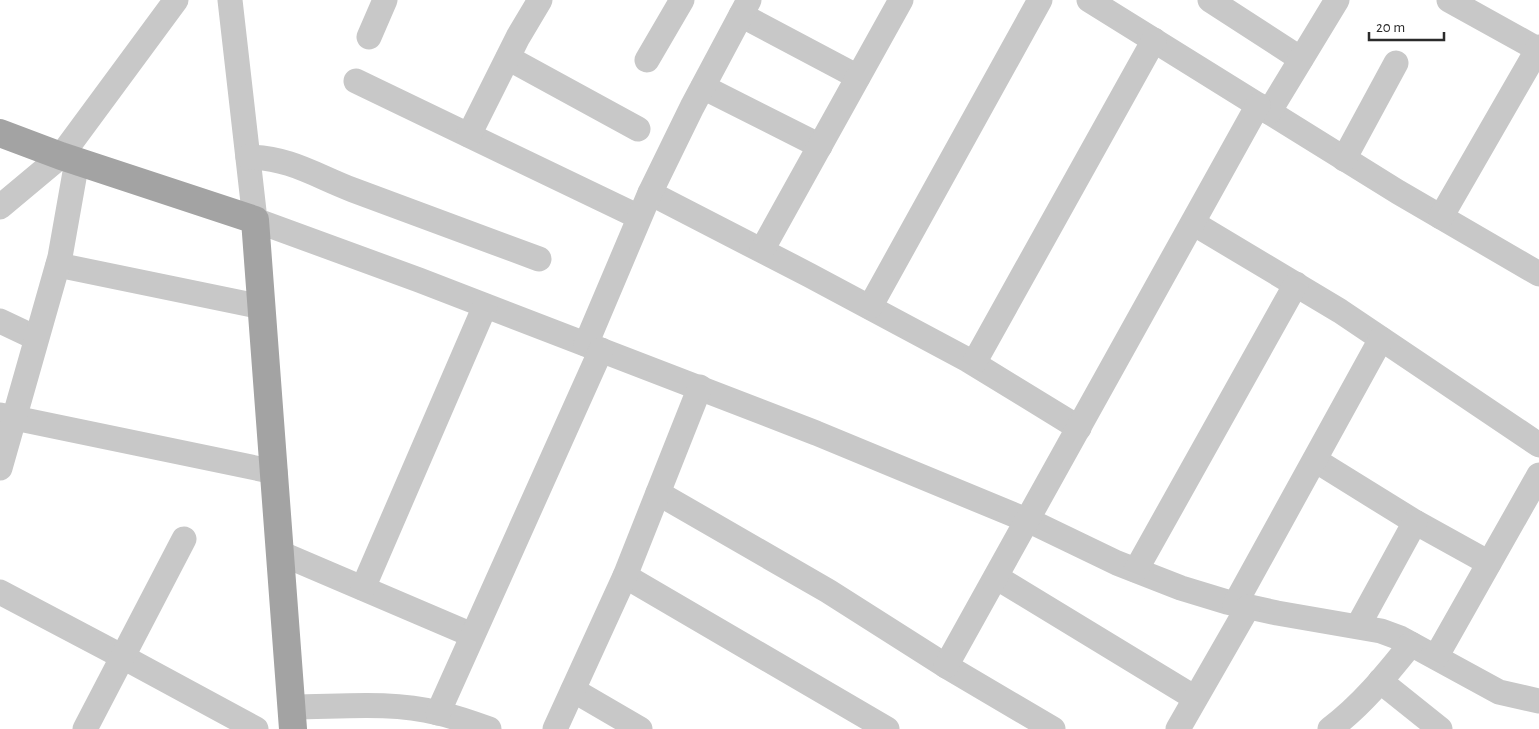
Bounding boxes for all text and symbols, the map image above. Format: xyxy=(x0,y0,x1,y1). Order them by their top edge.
scale bar xyxy=(1369,10,1444,42)
text: 20 m xyxy=(1376,20,1405,35)

